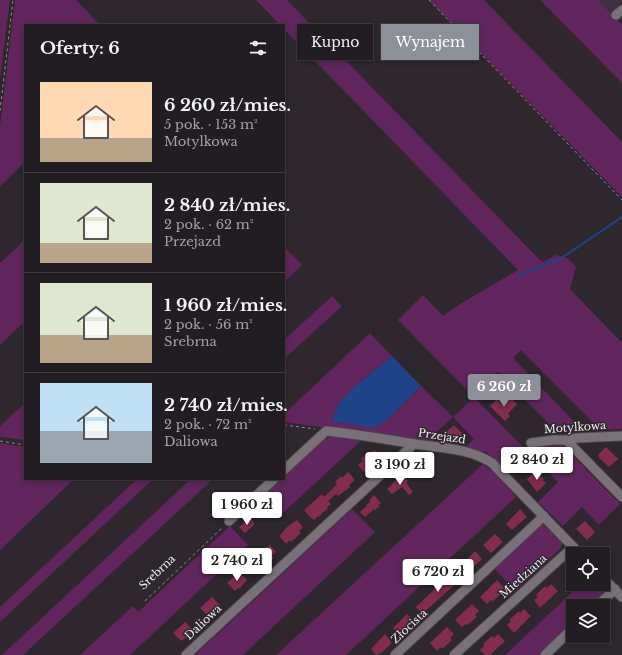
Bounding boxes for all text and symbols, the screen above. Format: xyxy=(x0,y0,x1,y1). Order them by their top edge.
chip: Kupno xyxy=(297,24,373,60)
chip: Wynajem xyxy=(381,24,479,60)
icon: filters xyxy=(247,37,269,59)
text: Oferty: 6 xyxy=(40,38,120,59)
text: 6 260 zł/mies. xyxy=(164,95,291,116)
icon: home xyxy=(72,98,120,146)
text: 5 pok. · 153 m² xyxy=(164,116,258,133)
text: Motylkowa xyxy=(164,133,238,150)
text: 2 840 zł/mies. xyxy=(164,195,290,216)
icon: home xyxy=(72,199,120,247)
text: 2 pok. · 62 m² xyxy=(164,216,253,233)
text: Przejazd xyxy=(164,233,221,250)
text: 1 960 zł/mies. xyxy=(164,295,287,316)
icon: home xyxy=(72,299,120,347)
text: 2 pok. · 56 m² xyxy=(164,316,253,333)
text: Srebrna xyxy=(164,333,217,350)
pin: 6 260 zł xyxy=(463,374,545,408)
text: 6 260 zł xyxy=(477,378,531,395)
text: 2 740 zł/mies. xyxy=(164,395,288,416)
icon: home xyxy=(72,399,120,447)
text: 2 pok. · 72 m² xyxy=(164,416,252,433)
street label: Motylkowa xyxy=(543,418,607,436)
street label: Przejazd xyxy=(417,425,467,447)
text: Daliowa xyxy=(164,433,218,450)
pin: 2 840 zł xyxy=(496,447,578,481)
text: 2 840 zł xyxy=(510,451,564,468)
pin: 3 190 zł xyxy=(359,452,441,486)
text: 3 190 zł xyxy=(374,456,426,473)
pin: 1 960 zł xyxy=(206,492,288,526)
text: 1 960 zł xyxy=(221,496,273,513)
map controls xyxy=(566,547,610,643)
button: locate xyxy=(566,547,610,591)
pin: 2 740 zł xyxy=(196,548,278,582)
street label: Miedziana xyxy=(496,550,550,601)
street label: Srebrna xyxy=(136,551,179,592)
text: 2 740 zł xyxy=(211,552,263,569)
pin: 6 720 zł xyxy=(397,559,479,593)
text: 6 720 zł xyxy=(412,563,464,580)
button: layers xyxy=(566,599,610,643)
street label: Daliowa xyxy=(182,601,225,643)
street label: Złocista xyxy=(388,605,431,646)

